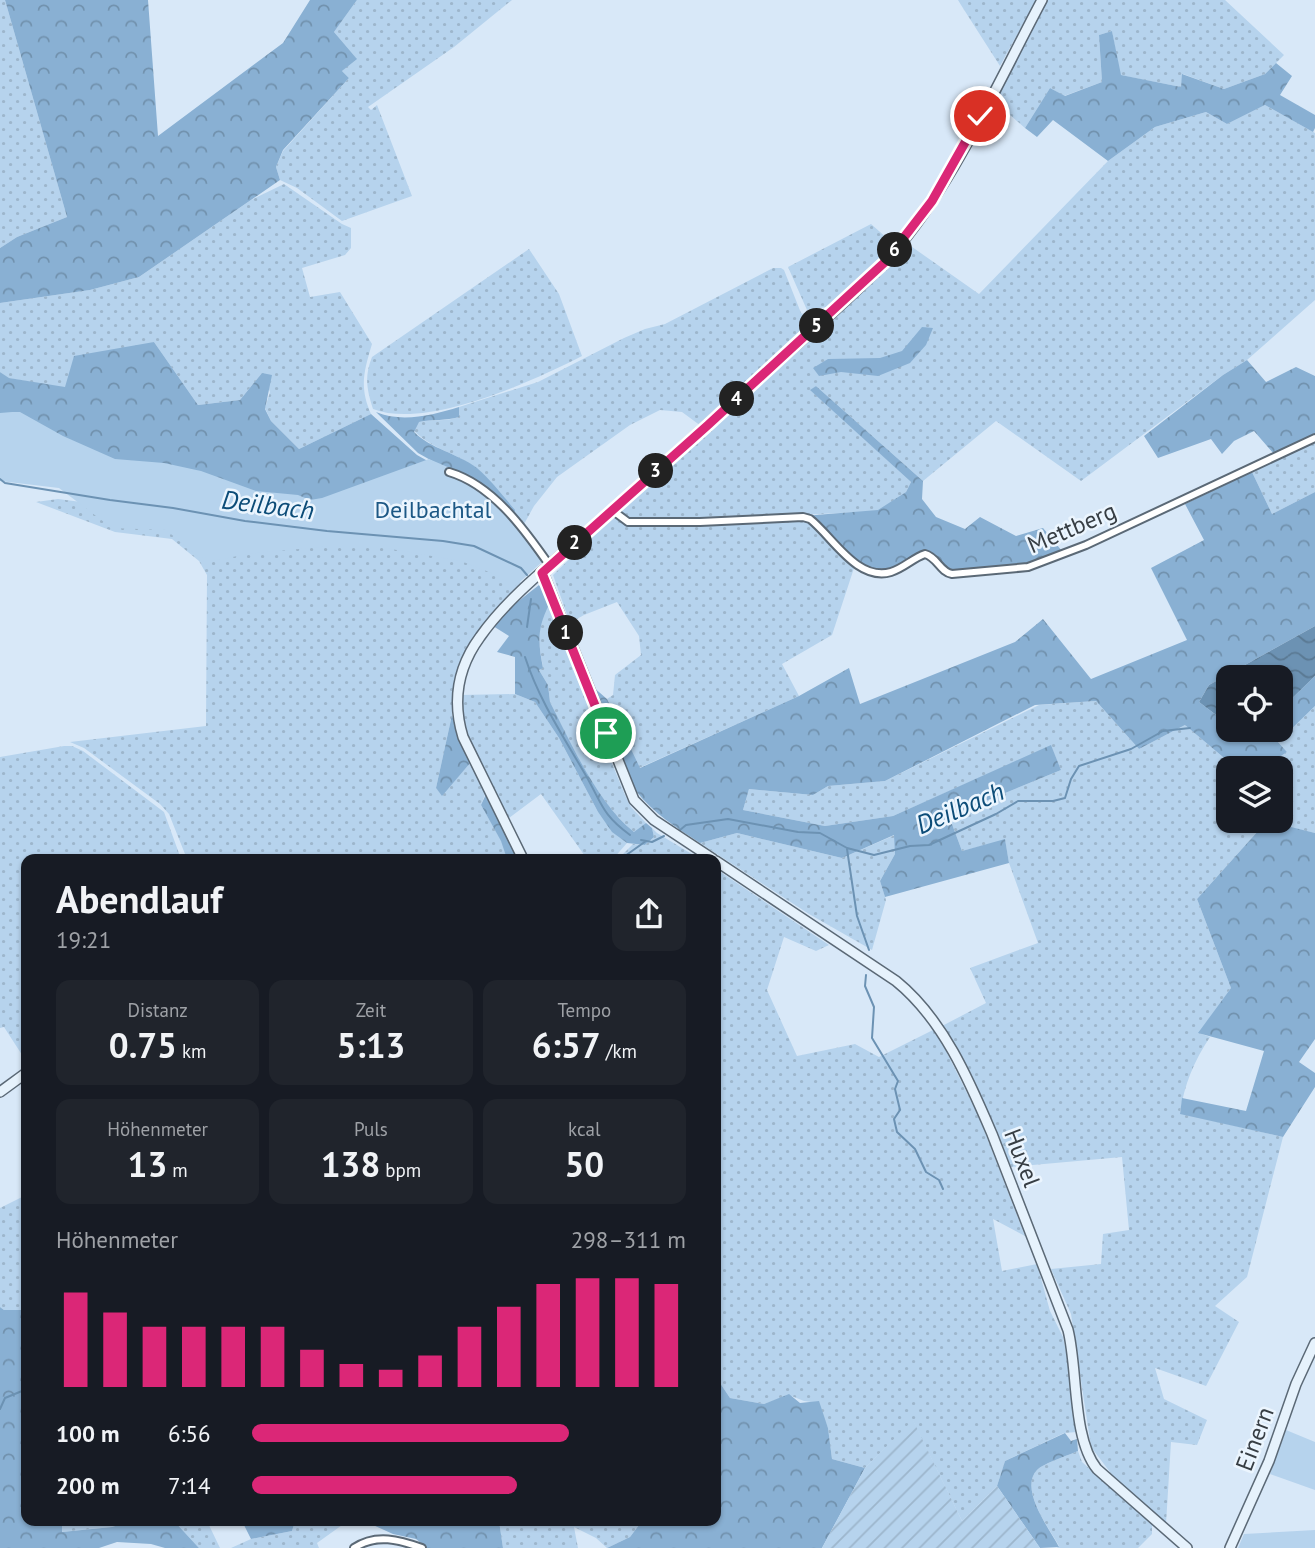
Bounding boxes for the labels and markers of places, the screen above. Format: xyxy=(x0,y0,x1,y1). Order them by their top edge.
pin xyxy=(950,86,1010,146)
pin: 6 xyxy=(878,232,912,268)
pin: 5 xyxy=(800,308,834,344)
pin: 4 xyxy=(720,382,754,416)
pin: 3 xyxy=(638,454,674,489)
pin: 2 xyxy=(558,526,592,560)
pin: 1 xyxy=(548,616,584,650)
pin xyxy=(576,703,636,763)

